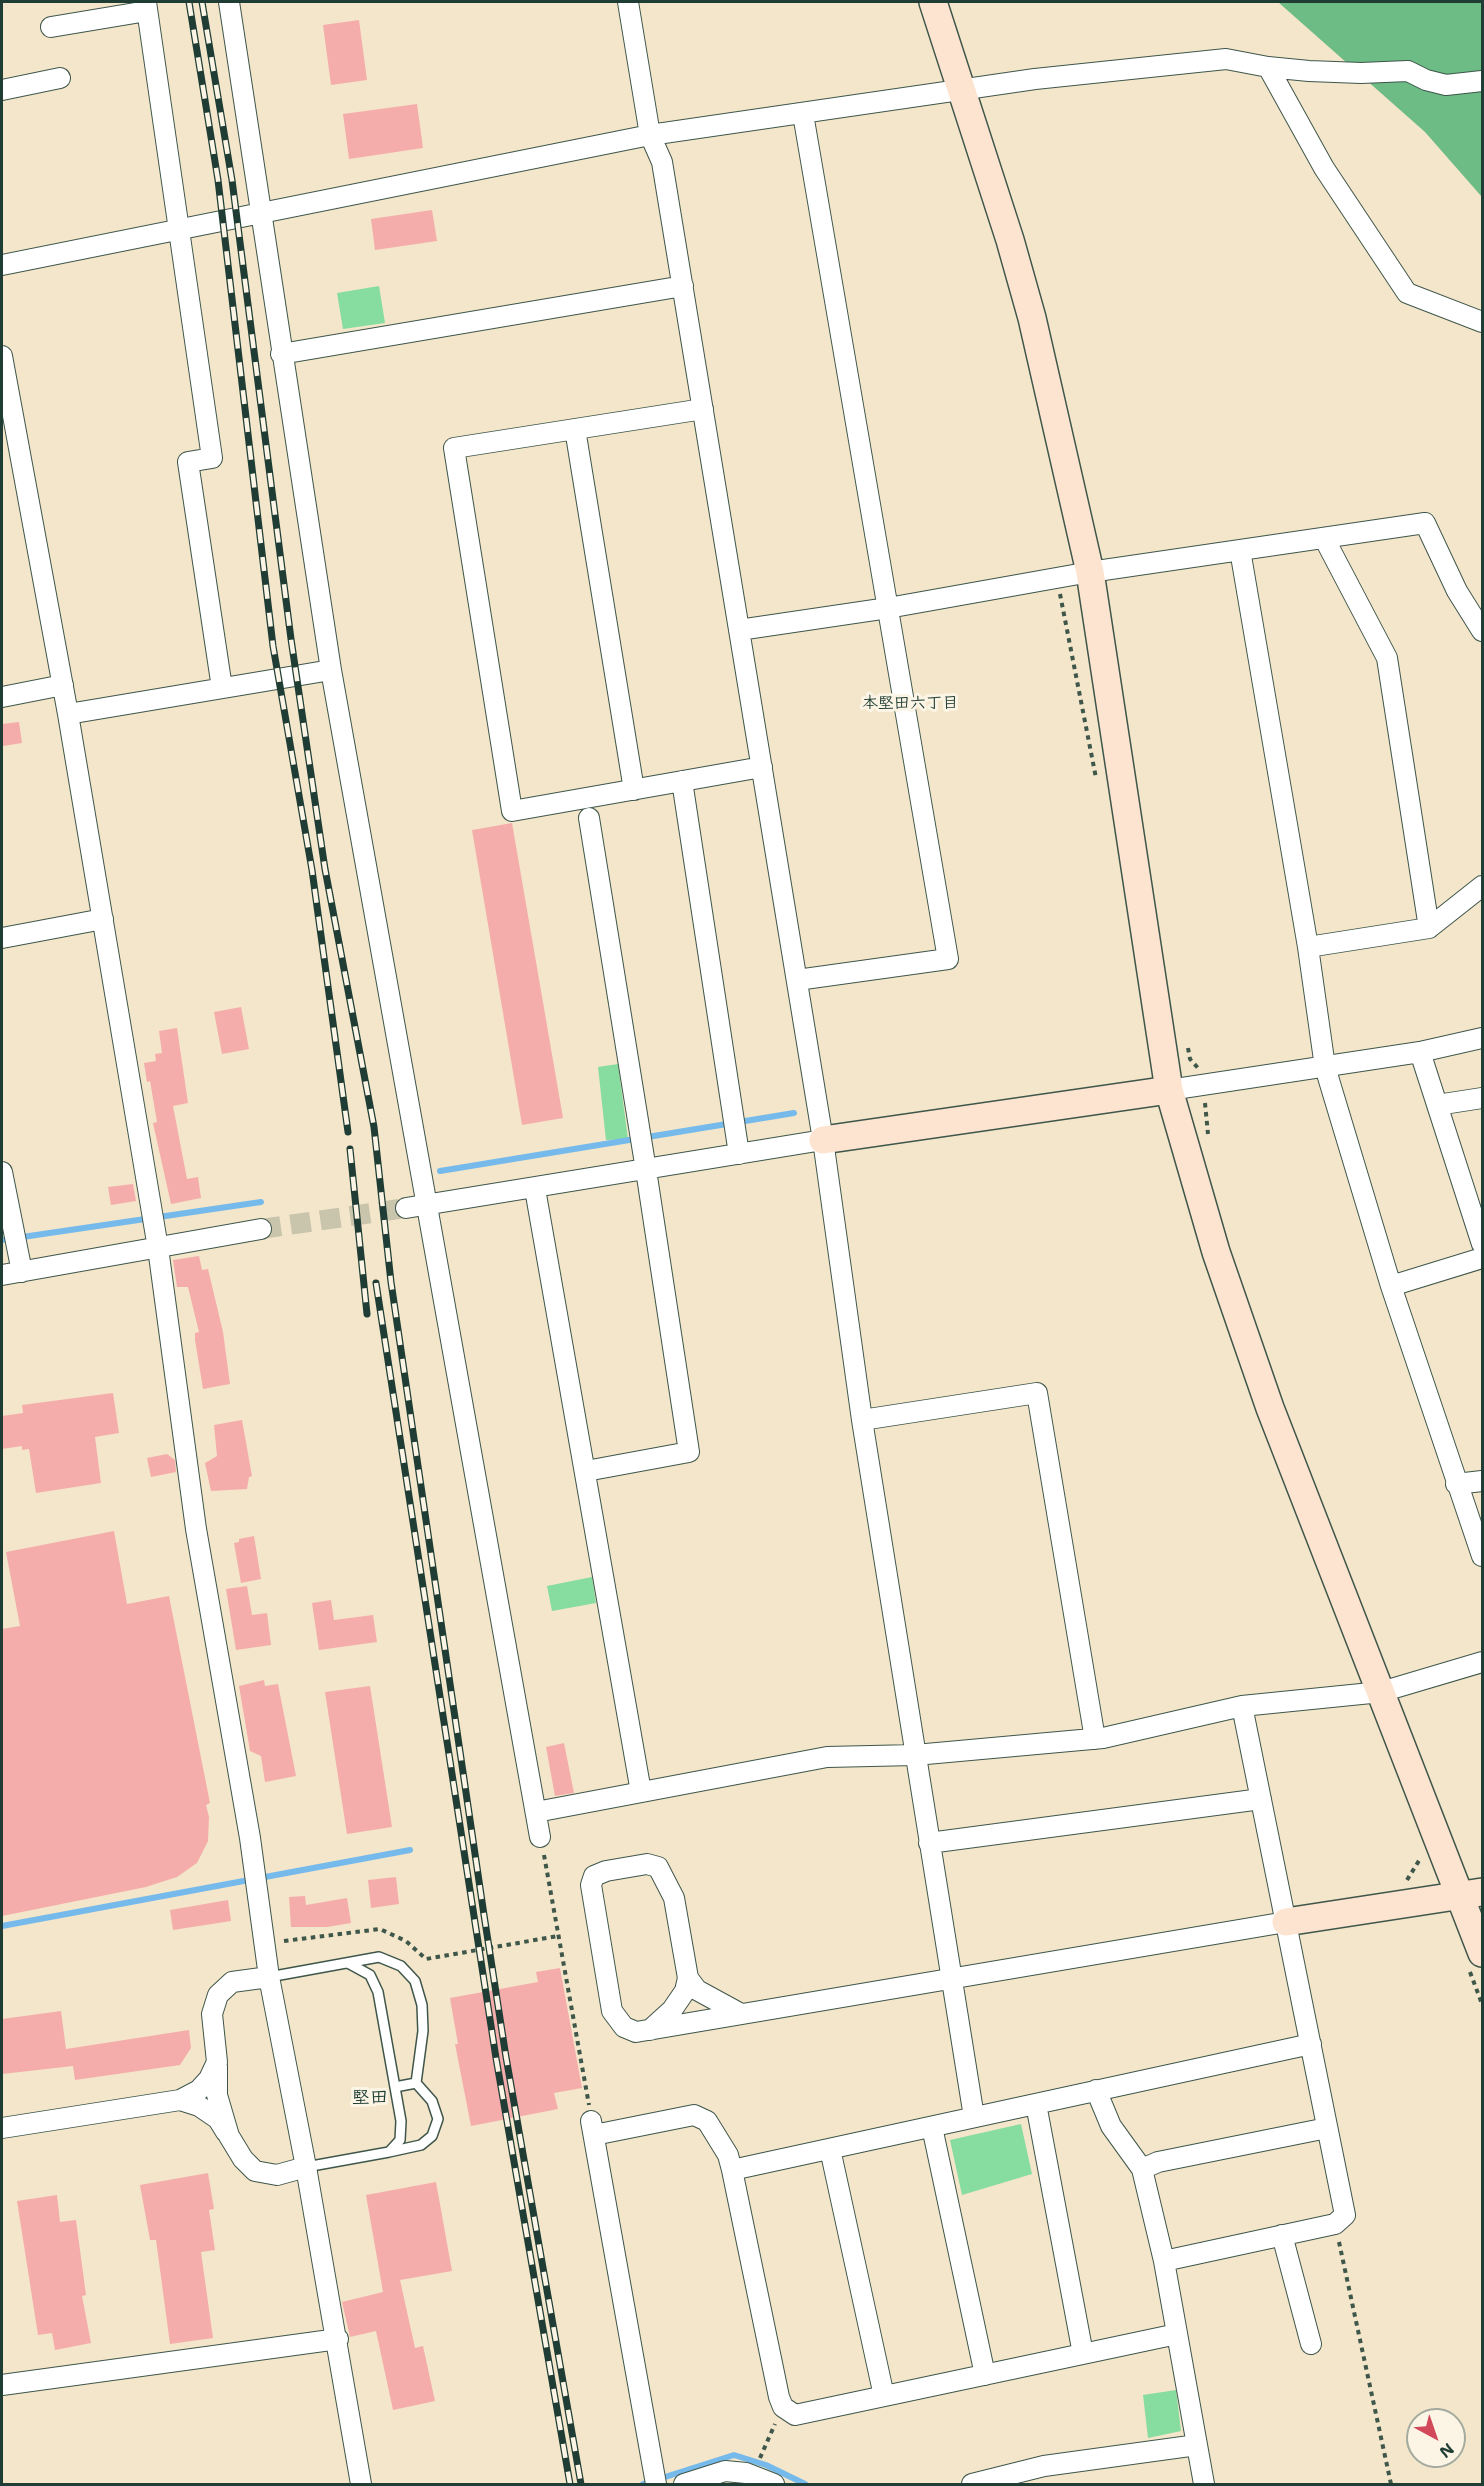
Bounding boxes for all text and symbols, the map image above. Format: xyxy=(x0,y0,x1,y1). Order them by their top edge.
district label: 本堅田六丁目 xyxy=(862,694,958,714)
district label: 堅田 xyxy=(352,2087,388,2109)
north arrow xyxy=(1406,2408,1466,2468)
text: N xyxy=(1435,2439,1458,2463)

